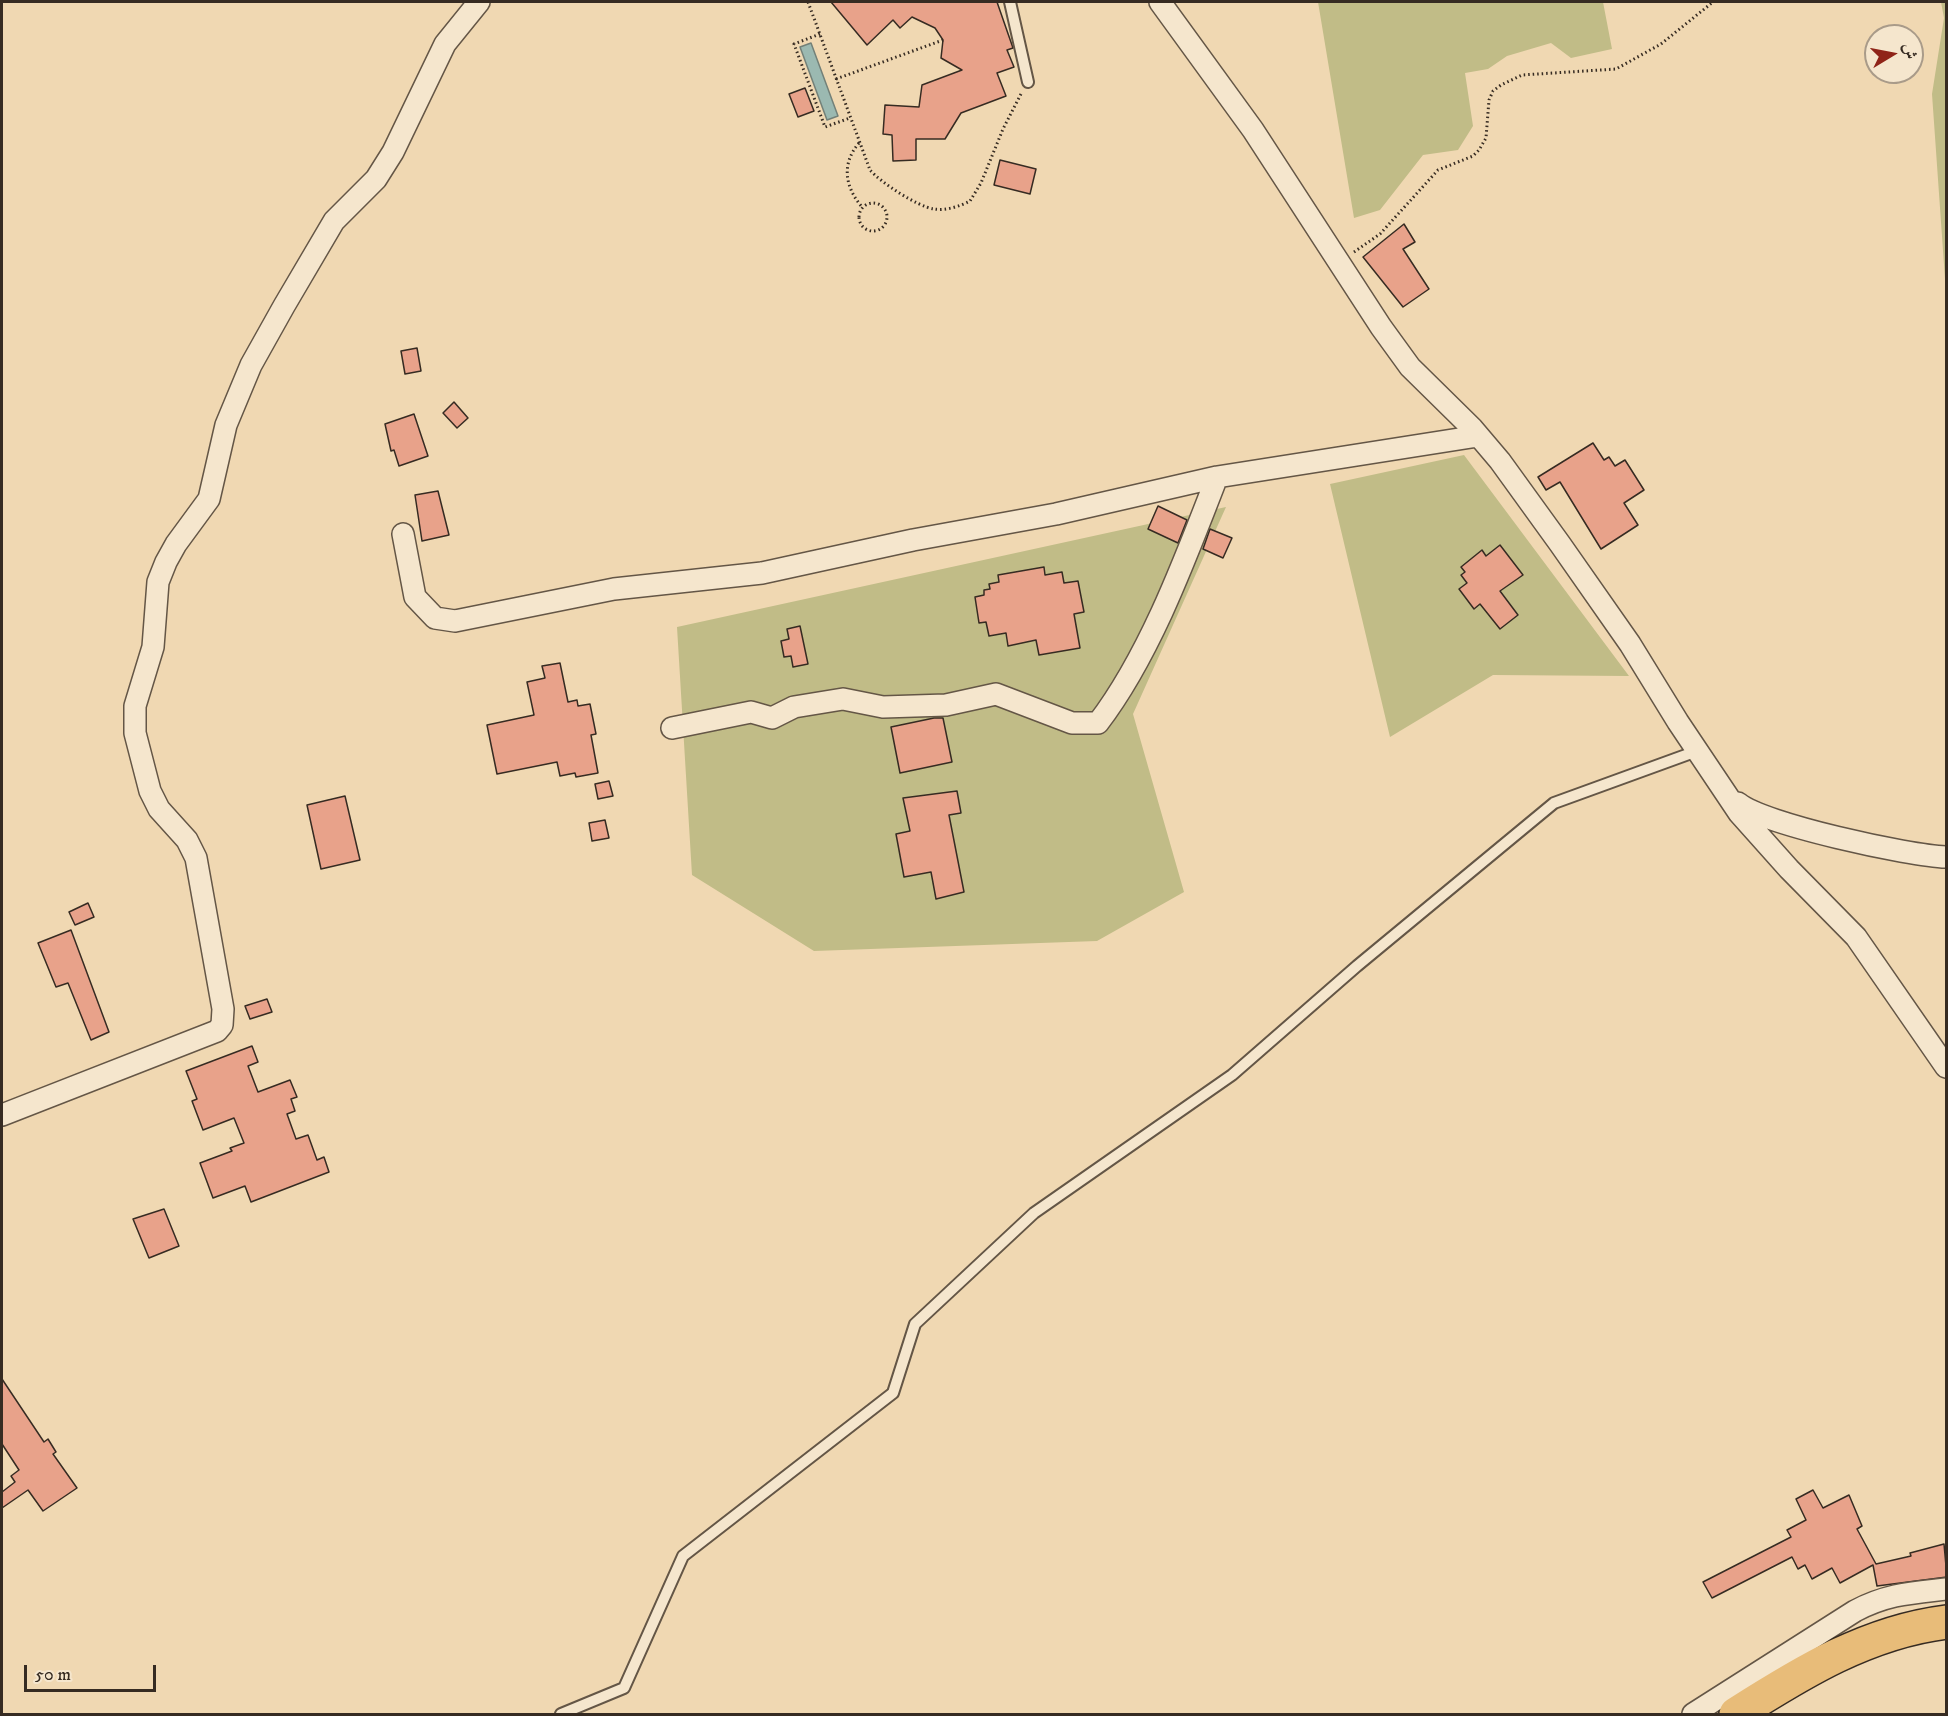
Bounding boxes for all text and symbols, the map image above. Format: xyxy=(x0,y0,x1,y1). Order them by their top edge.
north arrow xyxy=(1864,24,1924,84)
text: ش xyxy=(1899,42,1921,61)
scale bar xyxy=(27,1653,159,1691)
text: 50 m xyxy=(35,1664,71,1686)

